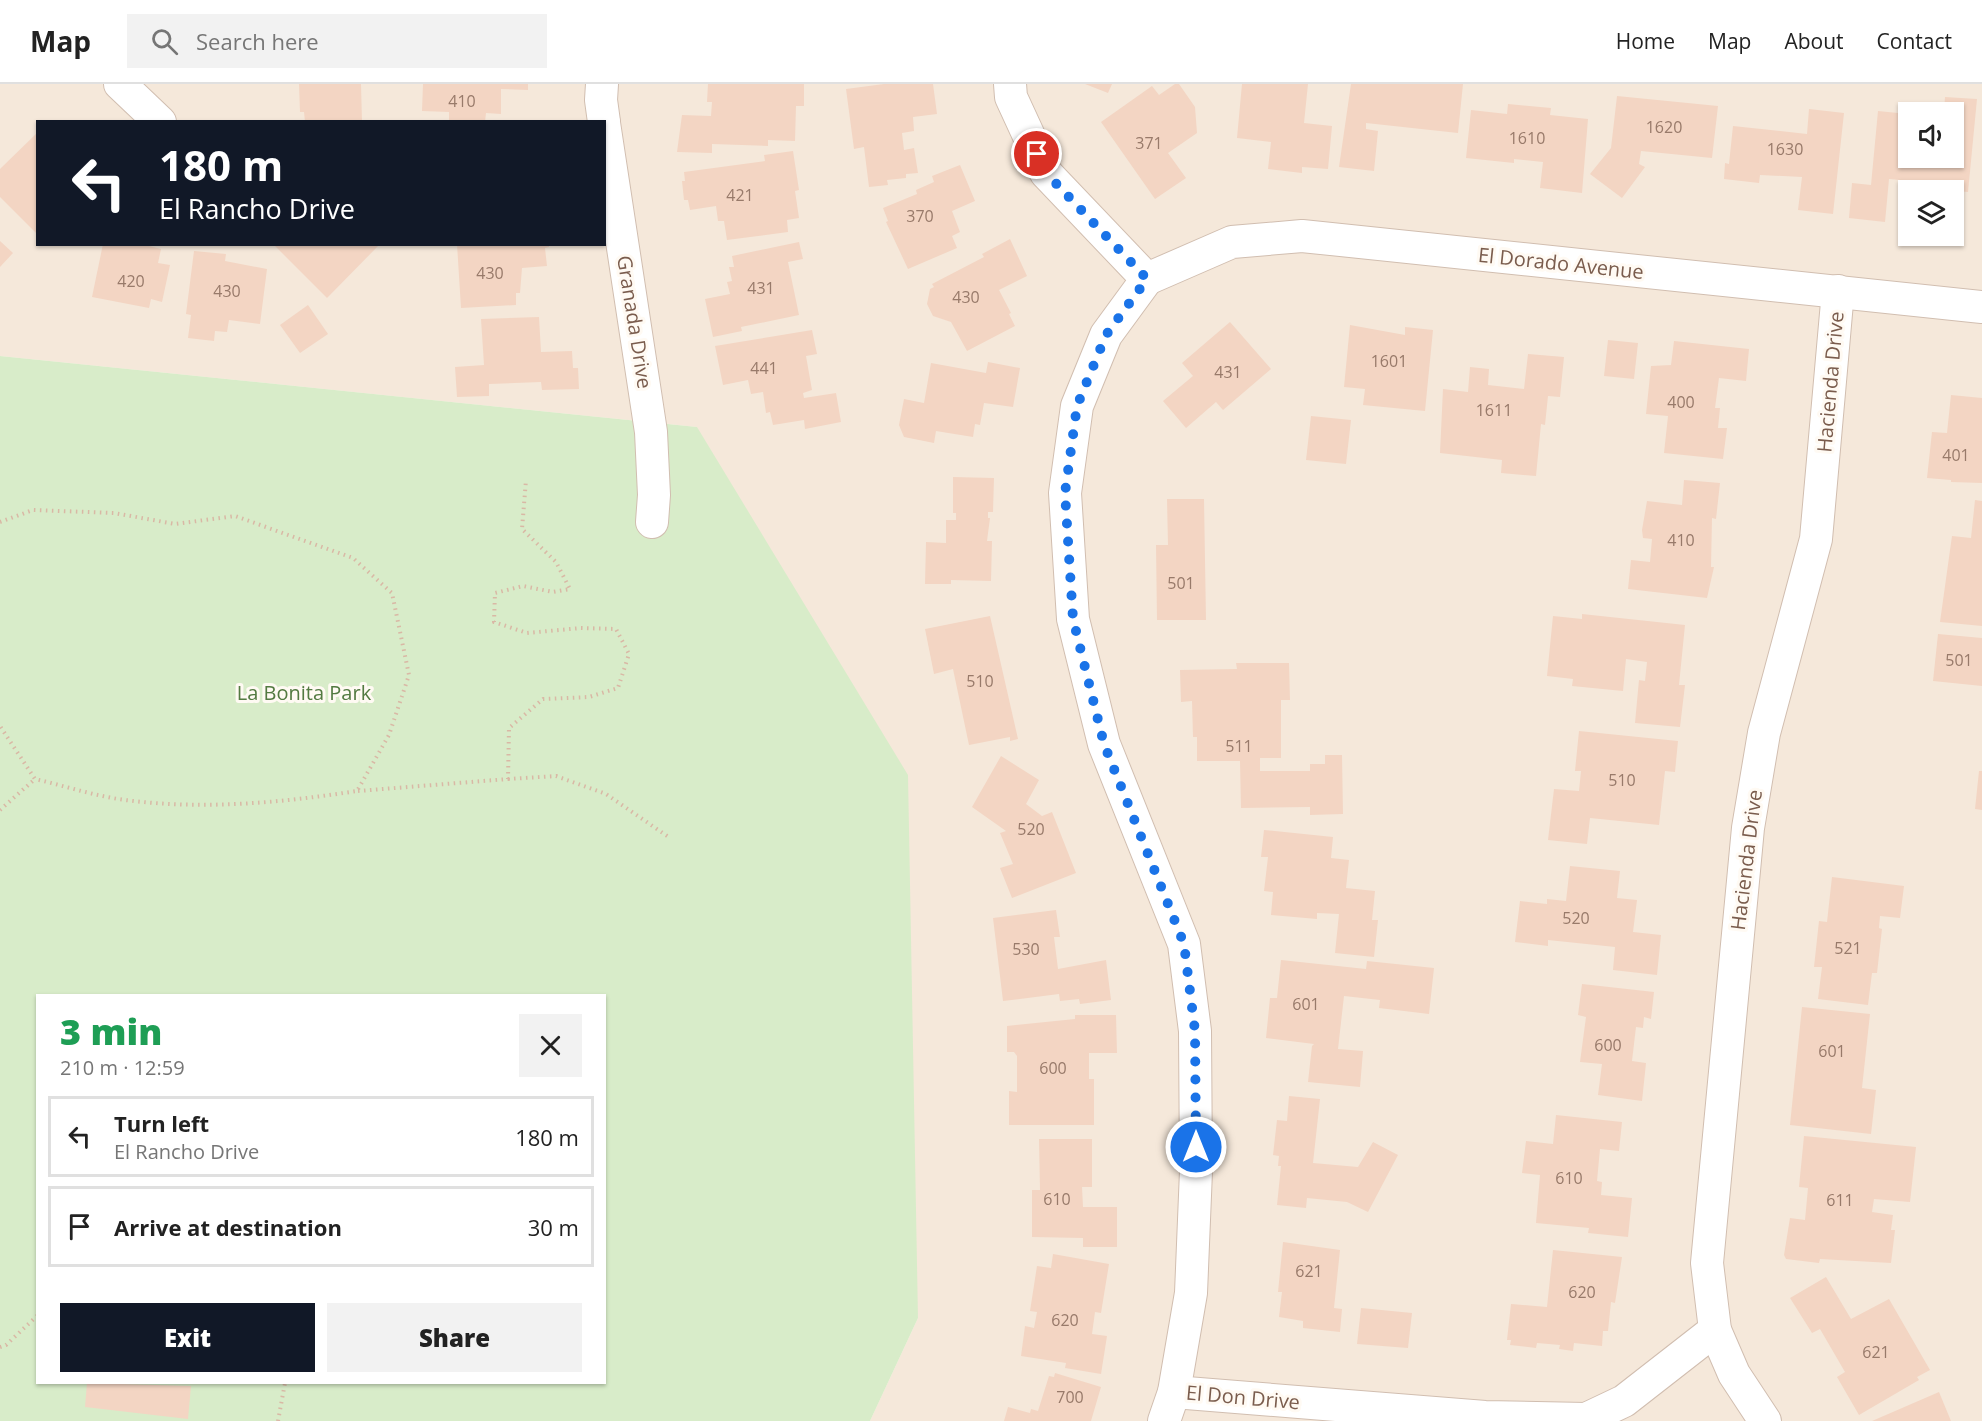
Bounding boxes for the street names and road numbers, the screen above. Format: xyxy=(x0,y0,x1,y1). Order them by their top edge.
street label: El Dorado Avenue xyxy=(1477,241,1645,285)
street label: Granada Drive xyxy=(611,253,659,391)
street label: Hacienda Drive xyxy=(1810,310,1850,454)
street label: Hacienda Drive xyxy=(1724,788,1768,932)
street label: El Don Drive xyxy=(1185,1379,1301,1415)

